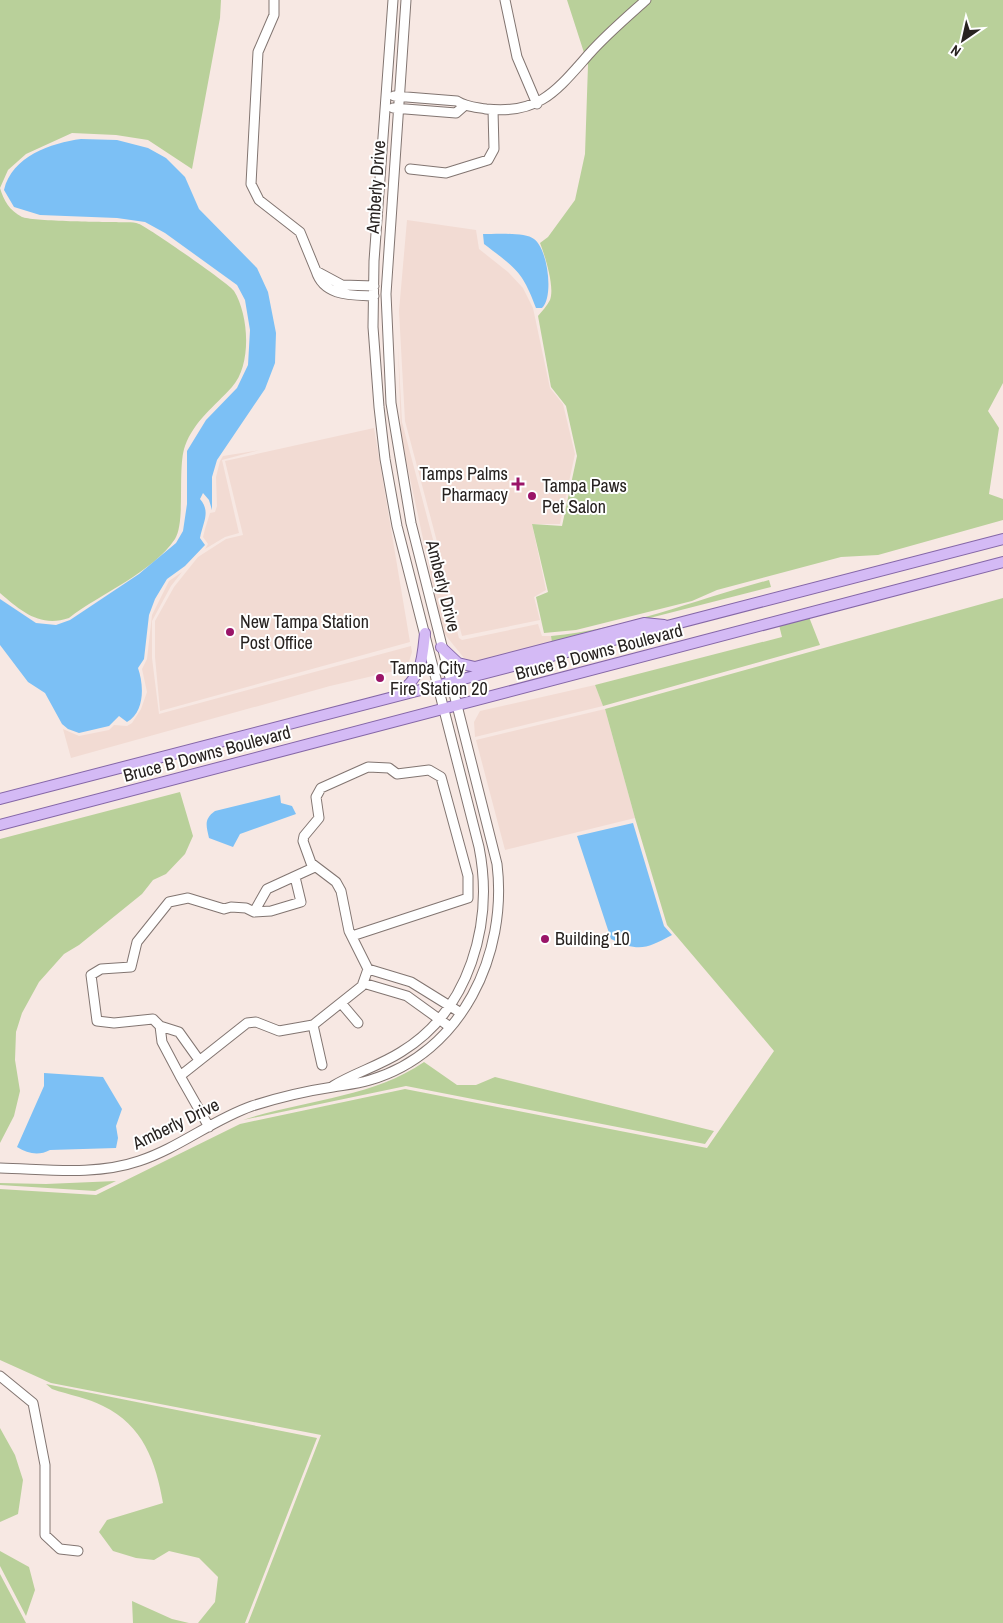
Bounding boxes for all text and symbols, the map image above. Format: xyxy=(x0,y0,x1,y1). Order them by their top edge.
north arrow xyxy=(938,15,988,65)
text: N xyxy=(947,41,964,61)
street label: Amberly Drive xyxy=(360,139,391,235)
place label: Tamps Palms Pharmacy xyxy=(419,461,509,507)
place label: Tampa Paws Pet Salon xyxy=(542,473,627,519)
marker: Tamps Palms Pharmacy xyxy=(512,478,524,490)
marker: Tampa Paws Pet Salon xyxy=(526,490,538,502)
street label: Amberly Drive xyxy=(420,537,467,634)
place label: New Tampa Station Post Office xyxy=(240,609,369,655)
street label: Bruce B Downs Boulevard xyxy=(512,617,685,686)
marker: New Tampa Station Post Office xyxy=(224,626,236,638)
place label: Tampa City Fire Station 20 xyxy=(390,655,488,701)
marker: Tampa City Fire Station 20 xyxy=(374,672,386,684)
street label: Bruce B Downs Boulevard xyxy=(120,719,293,788)
place label: Building 10 xyxy=(555,926,630,951)
marker: Building 10 xyxy=(539,933,551,945)
street label: Amberly Drive xyxy=(127,1092,223,1156)

